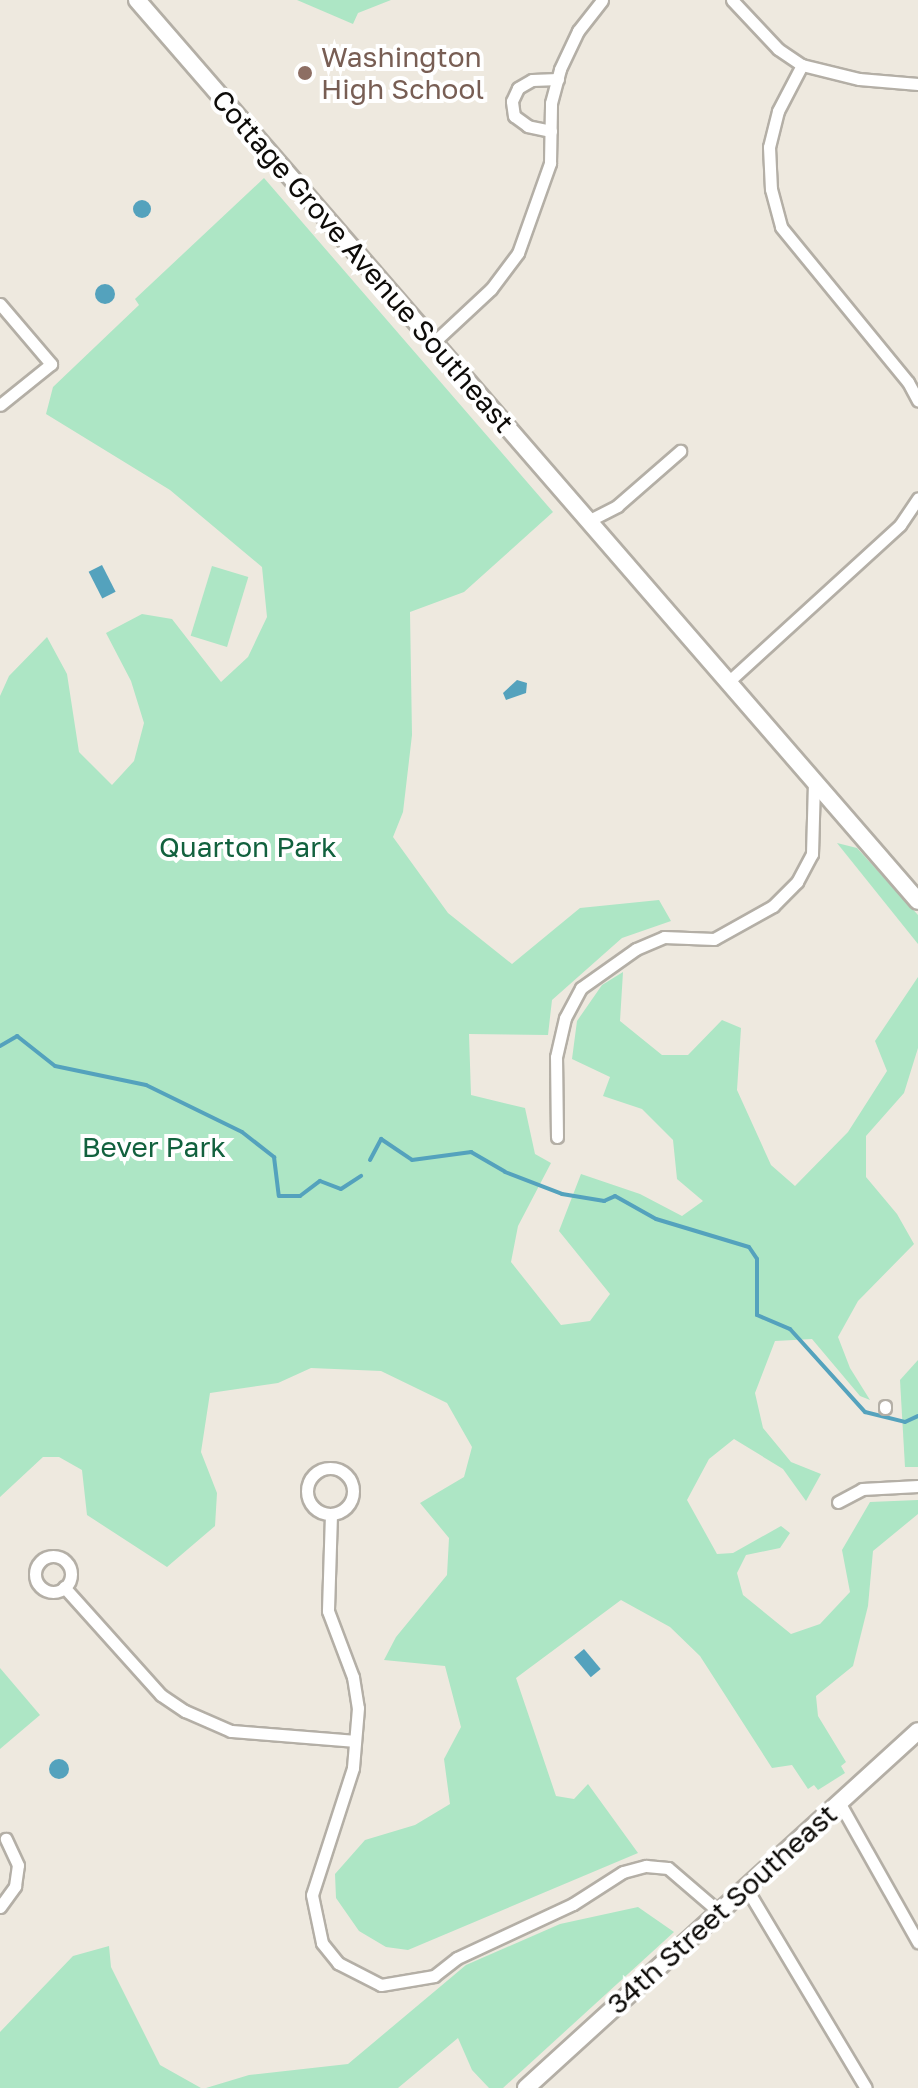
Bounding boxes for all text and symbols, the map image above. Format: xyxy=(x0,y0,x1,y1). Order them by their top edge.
place label: Washington High School xyxy=(321,40,484,106)
marker: Washington High School xyxy=(296,64,314,82)
street label: Cottage Grove Avenue Southeast xyxy=(205,83,521,439)
park label: Quarton Park xyxy=(159,830,337,864)
park label: Bever Park xyxy=(82,1130,226,1164)
street label: 34th Street Southeast xyxy=(600,1797,844,2021)

